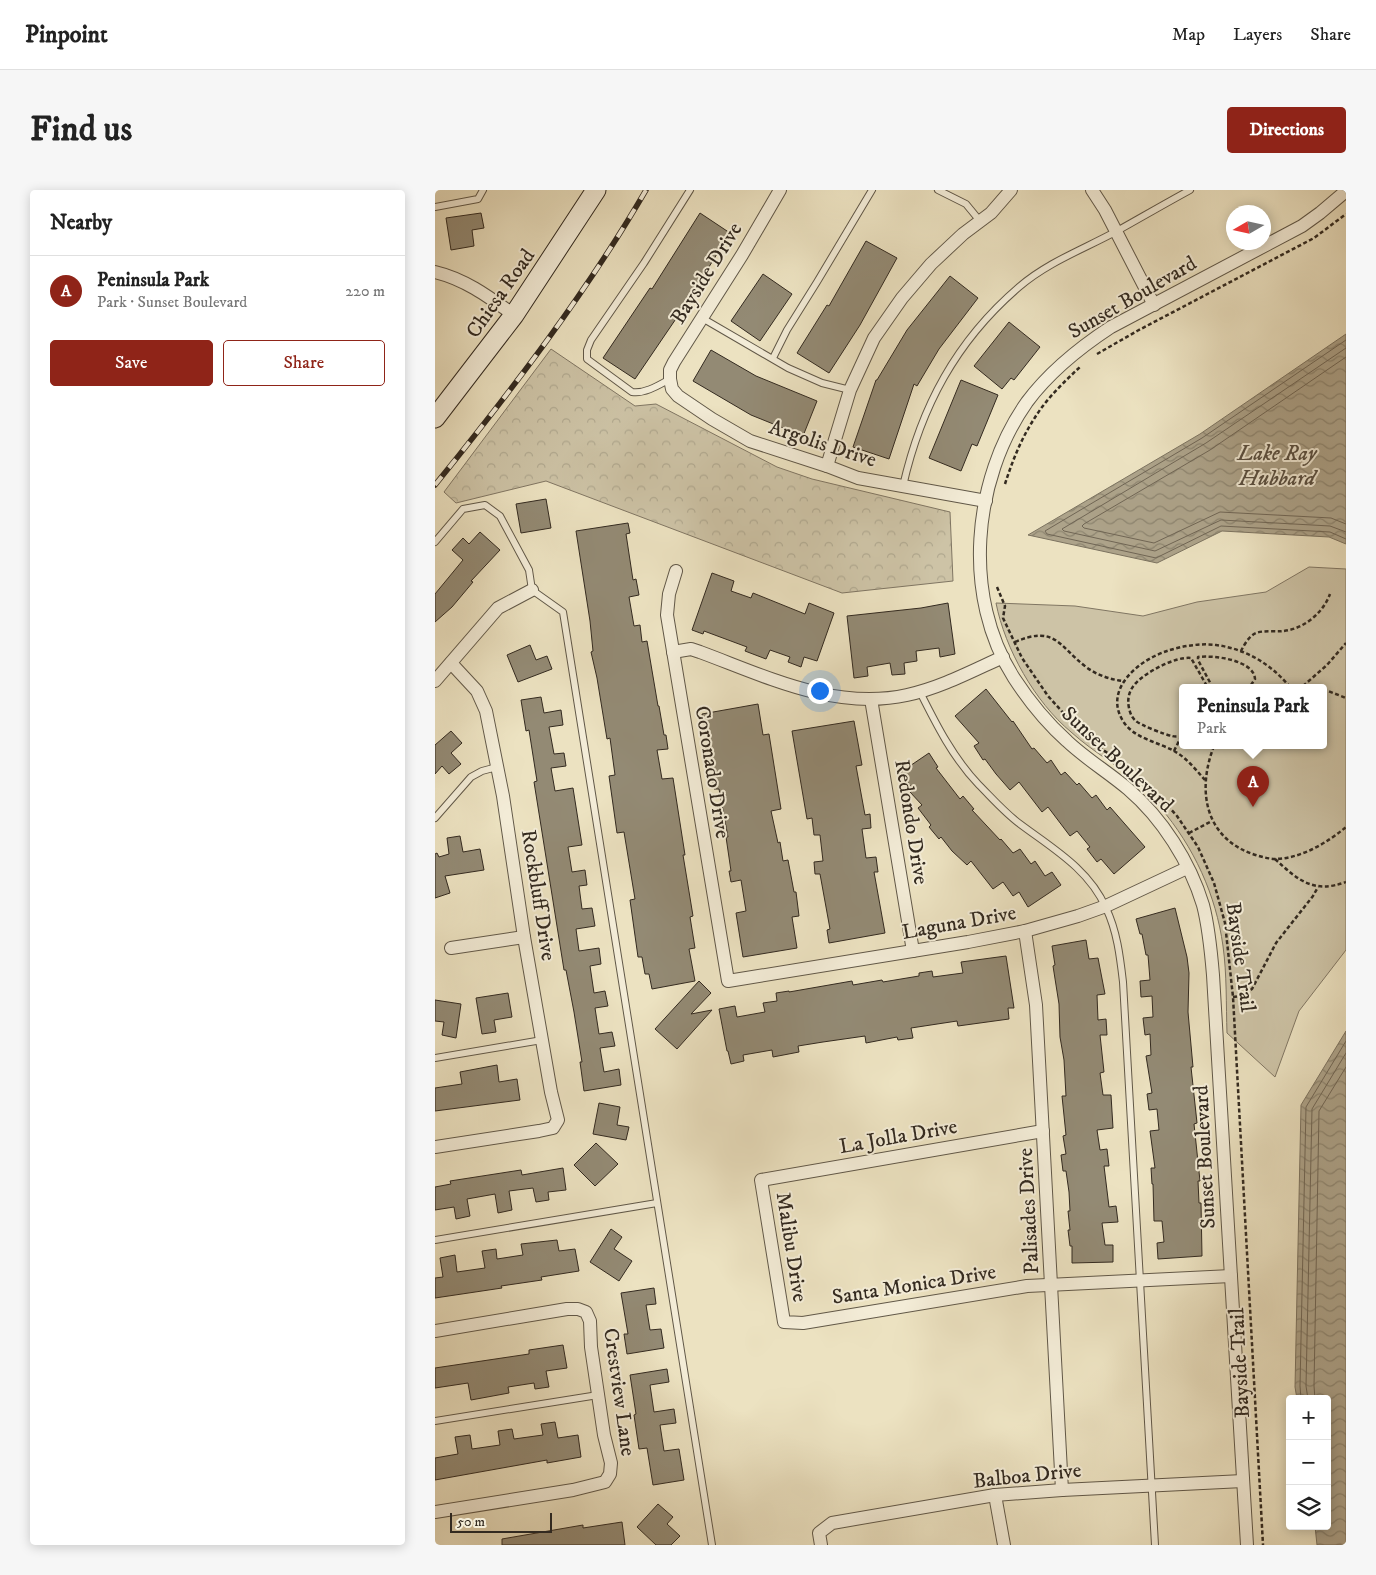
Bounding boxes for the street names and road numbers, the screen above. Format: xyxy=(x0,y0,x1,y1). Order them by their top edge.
street label: Bayside Drive xyxy=(665,218,748,329)
street label: Chiesa Road xyxy=(461,244,541,343)
street label: Sunset Boulevard xyxy=(1064,250,1202,345)
street label: Argolis Drive xyxy=(766,414,880,474)
street label: Sunset Boulevard xyxy=(1056,701,1179,819)
street label: Coronado Drive xyxy=(689,704,735,841)
street label: Redondo Drive xyxy=(888,758,934,887)
street label: Rockbluff Drive xyxy=(515,828,561,963)
street label: Laguna Drive xyxy=(900,900,1019,946)
street label: Bayside Trail xyxy=(1219,901,1261,1014)
street label: Sunset Boulevard xyxy=(1188,1084,1222,1230)
street label: La Jolla Drive xyxy=(837,1114,960,1160)
street label: Palisades Drive xyxy=(1013,1147,1045,1275)
street label: Malibu Drive xyxy=(769,1190,813,1304)
street label: Santa Monica Drive xyxy=(830,1259,998,1311)
street label: Bayside Trail xyxy=(1224,1306,1256,1419)
street label: Crestview Lane xyxy=(597,1326,641,1458)
street label: Balboa Drive xyxy=(972,1457,1083,1495)

